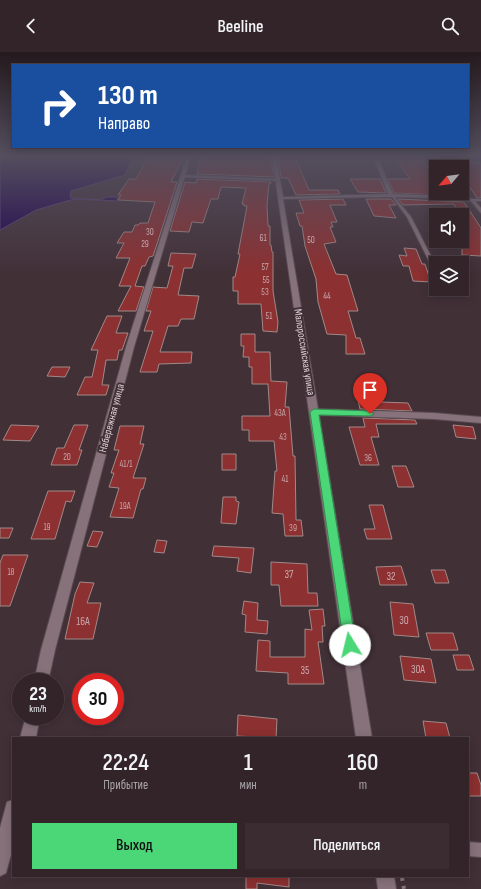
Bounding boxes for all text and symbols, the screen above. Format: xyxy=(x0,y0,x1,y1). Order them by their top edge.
icon: back xyxy=(20,15,42,37)
icon: search xyxy=(439,15,461,37)
text: Beeline xyxy=(217,16,264,37)
text: 130 m xyxy=(98,79,158,112)
icon: right xyxy=(32,80,84,132)
text: Направо xyxy=(98,113,150,134)
north arrow xyxy=(429,160,469,200)
map controls xyxy=(429,160,469,296)
button: sound xyxy=(429,208,469,248)
house number: 30 xyxy=(146,227,154,238)
house number: 61 xyxy=(259,233,267,244)
house number: 50 xyxy=(307,235,315,246)
house number: 29 xyxy=(141,239,149,250)
button: layers xyxy=(429,256,469,296)
house number: 57 xyxy=(261,262,269,273)
house number: 55 xyxy=(262,275,270,286)
house number: 53 xyxy=(261,287,269,298)
house number: 44 xyxy=(323,291,331,302)
street label: Малороссийская улица xyxy=(291,308,318,396)
house number: 51 xyxy=(266,311,273,322)
pin xyxy=(353,373,387,414)
icon: arrive xyxy=(359,379,381,401)
street label: Набережная улица xyxy=(96,382,127,454)
house number: 43А xyxy=(274,408,286,419)
house number: 43 xyxy=(279,432,287,443)
house number: 20 xyxy=(63,452,71,463)
house number: 36 xyxy=(364,453,372,464)
house number: 41/1 xyxy=(120,459,133,470)
house number: 41 xyxy=(282,474,289,485)
house number: 19А xyxy=(120,501,131,512)
house number: 19 xyxy=(43,522,51,533)
house number: 39 xyxy=(289,523,297,534)
house number: 18 xyxy=(7,567,15,578)
house number: 37 xyxy=(284,568,294,581)
house number: 32 xyxy=(386,570,396,583)
house number: 30 xyxy=(399,614,409,627)
house number: 16А xyxy=(76,615,90,628)
position arrow xyxy=(329,624,371,666)
house number: 30А xyxy=(411,663,425,676)
house number: 35 xyxy=(300,664,310,677)
speed limit sign: 30 xyxy=(72,673,124,725)
text: 23 xyxy=(29,682,47,706)
text: km/h xyxy=(29,703,47,715)
text: 22:24 xyxy=(103,748,149,777)
text: 1 xyxy=(244,748,253,777)
text: 160 xyxy=(347,748,378,777)
text: Прибытие xyxy=(103,777,148,793)
text: мин xyxy=(240,777,257,793)
text: m xyxy=(359,777,367,793)
button: Выход xyxy=(32,823,237,869)
button: Поделиться xyxy=(245,823,449,869)

